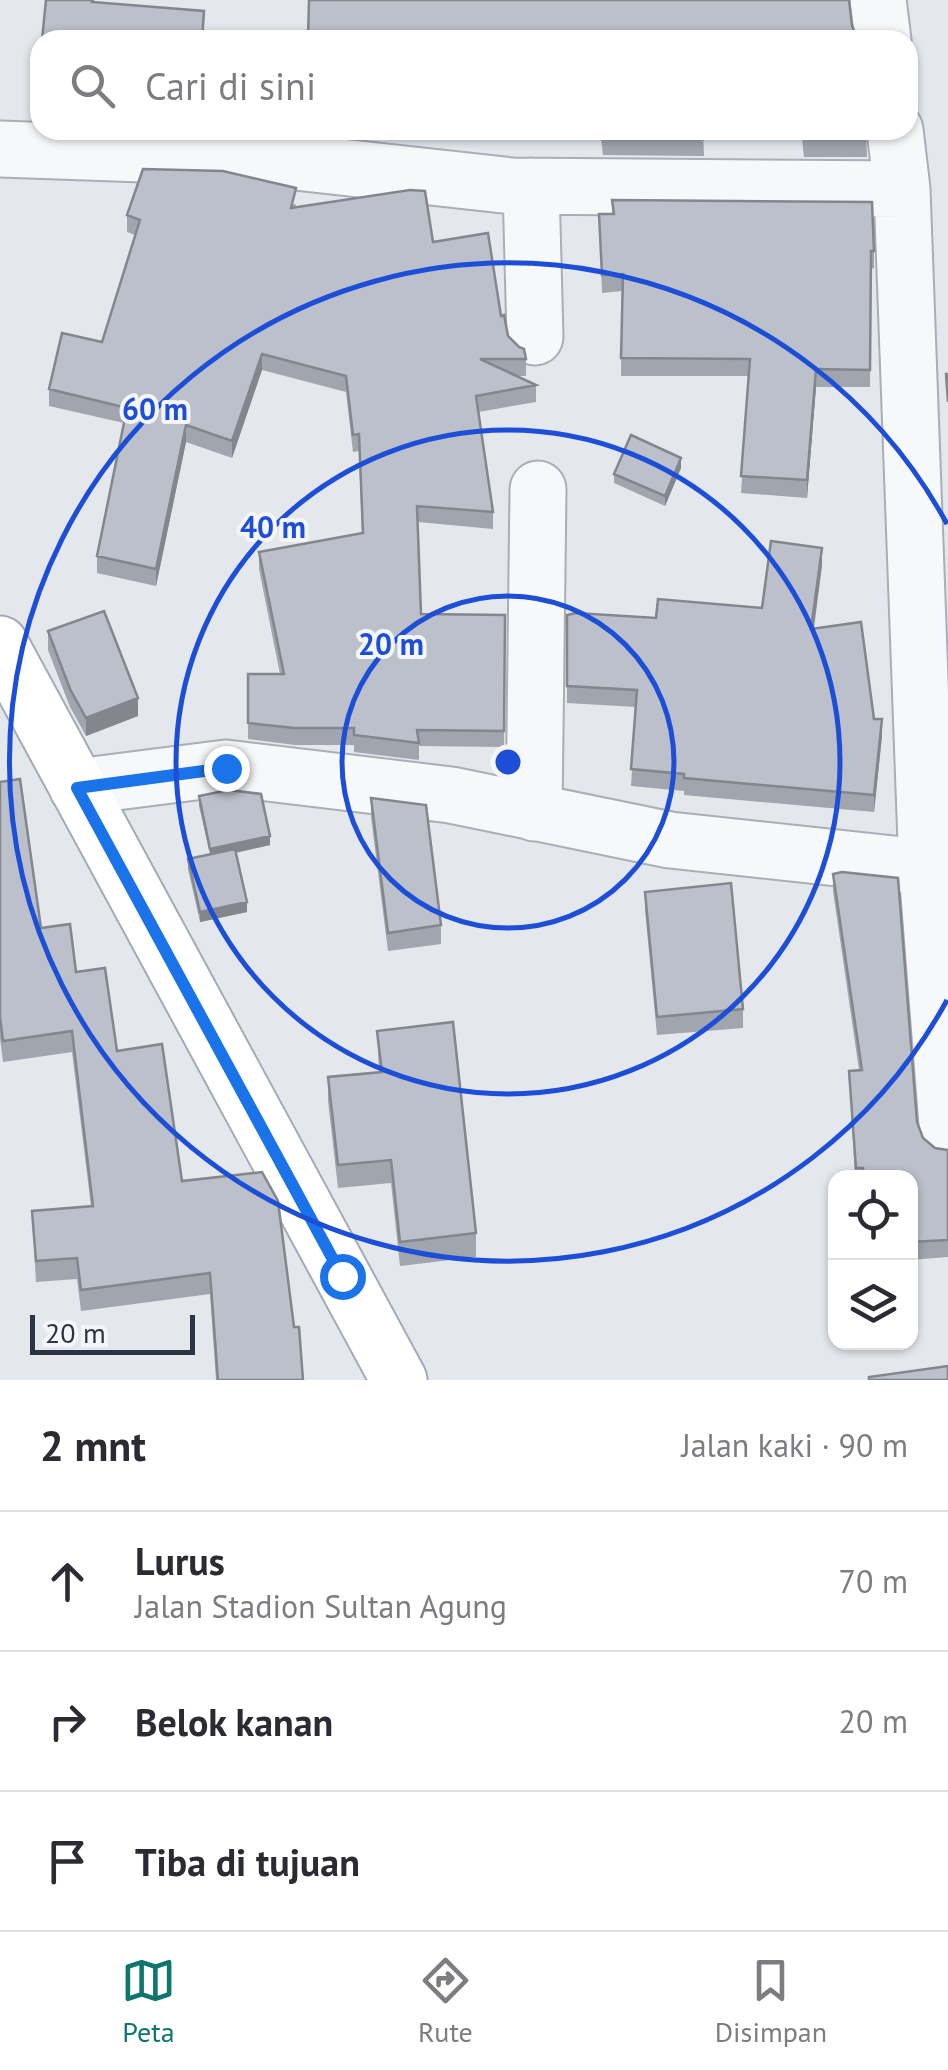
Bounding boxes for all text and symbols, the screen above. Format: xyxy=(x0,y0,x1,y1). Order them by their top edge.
search box xyxy=(30,30,918,140)
icon: search xyxy=(65,58,120,113)
text: Cari di sini xyxy=(145,61,316,110)
text: 60 m xyxy=(122,389,188,428)
text: 40 m xyxy=(240,507,306,546)
text: 20 m xyxy=(358,624,424,663)
centre of rings xyxy=(490,744,526,780)
route end xyxy=(204,746,250,792)
map controls xyxy=(828,1170,918,1350)
button: locate xyxy=(828,1170,918,1260)
route start xyxy=(320,1254,366,1300)
button: layers xyxy=(828,1260,918,1350)
scale bar xyxy=(30,1310,195,1354)
text: 20 m xyxy=(45,1314,106,1351)
text: 2 mnt xyxy=(40,1418,146,1473)
text: Jalan kaki · 90 m xyxy=(681,1424,908,1466)
text: Lurus xyxy=(135,1536,225,1585)
icon: ahead xyxy=(40,1554,95,1609)
text: 70 m xyxy=(839,1560,908,1602)
text: Jalan Stadion Sultan Agung xyxy=(135,1585,507,1627)
icon: right xyxy=(40,1694,95,1749)
text: Belok kanan xyxy=(135,1697,333,1746)
text: 20 m xyxy=(839,1700,908,1742)
icon: arrive xyxy=(40,1834,95,1889)
text: Tiba di tujuan xyxy=(135,1837,360,1886)
tab: Peta xyxy=(121,1953,176,2050)
tab: Rute xyxy=(418,1953,473,2050)
tab: Disimpan xyxy=(715,1953,827,2050)

